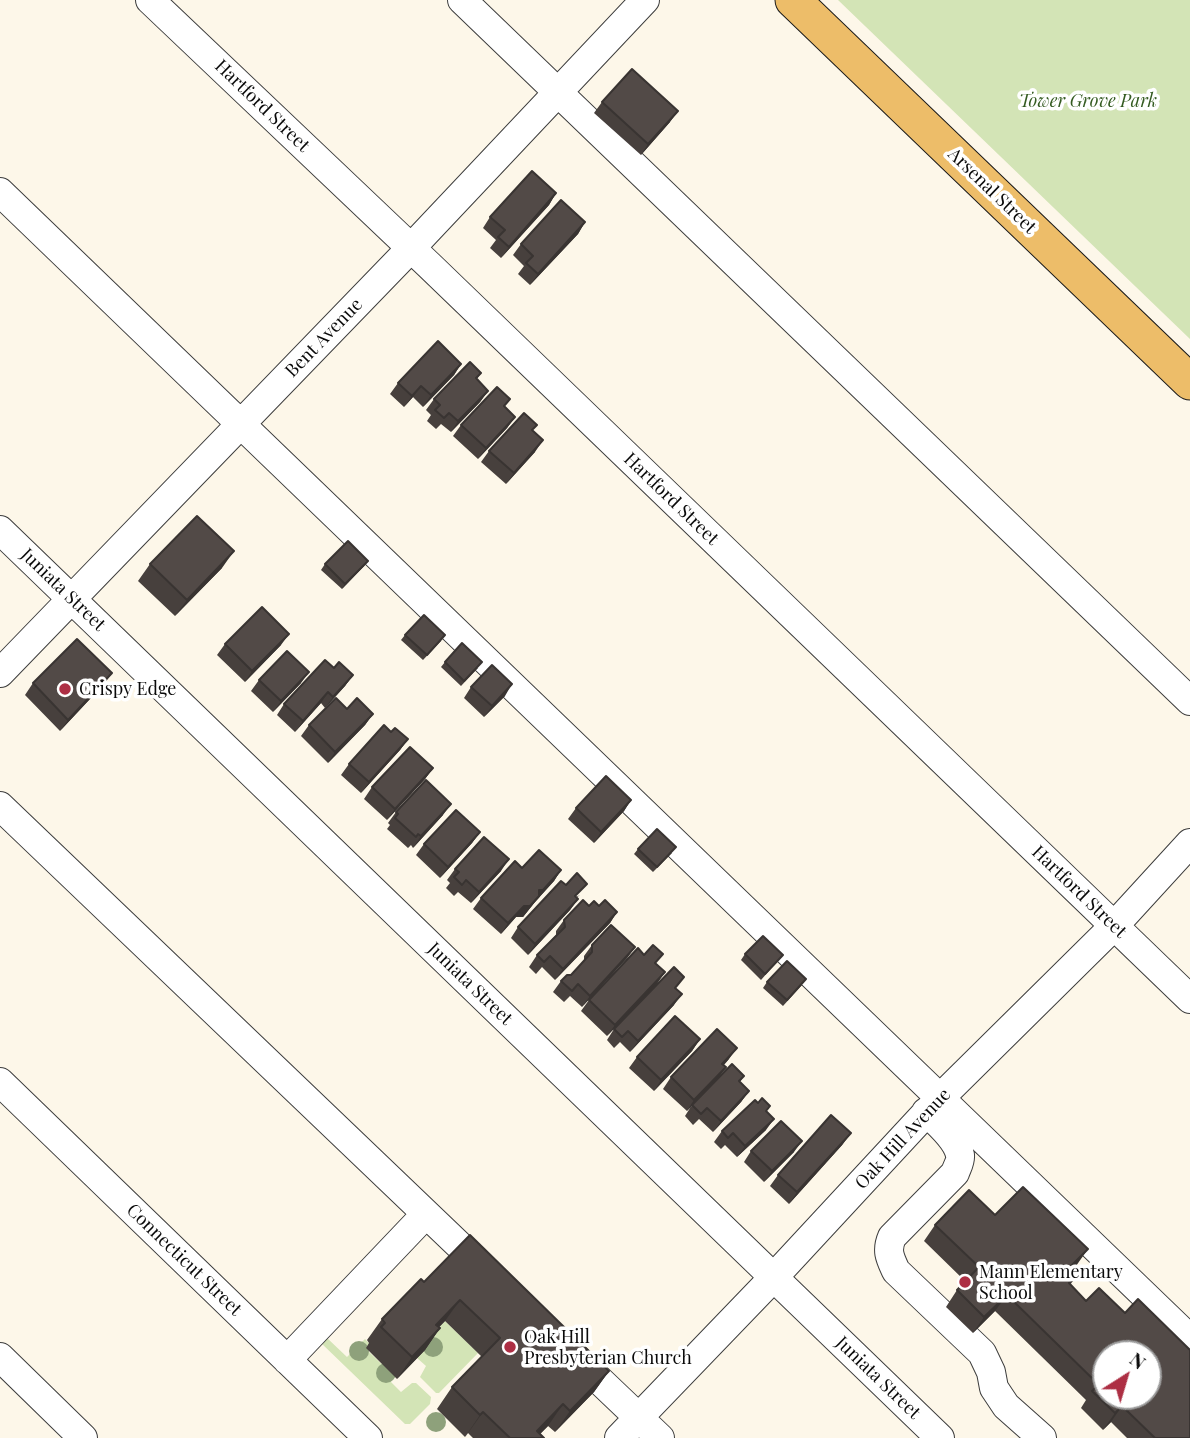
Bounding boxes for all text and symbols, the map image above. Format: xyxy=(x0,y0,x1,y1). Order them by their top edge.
street label: Hartford Street xyxy=(210,55,314,157)
park label: Tower Grove Park xyxy=(1019,90,1157,112)
street label: Arsenal Street xyxy=(943,144,1041,238)
street label: Bent Avenue xyxy=(281,294,367,382)
street label: Hartford Street xyxy=(619,448,723,550)
street label: Juniata Street xyxy=(16,544,110,636)
place label: Crispy Edge xyxy=(79,678,176,700)
marker: Crispy Edge xyxy=(57,681,73,697)
street label: Hartford Street xyxy=(1027,841,1131,943)
street label: Juniata Street xyxy=(423,938,517,1030)
street label: Oak Hill Avenue xyxy=(851,1084,955,1194)
street label: Connecticut Street xyxy=(122,1200,246,1320)
place label: Mann Elementary School xyxy=(979,1261,1123,1304)
marker: Mann Elementary School xyxy=(957,1274,973,1290)
place label: Oak Hill Presbyterian Church xyxy=(524,1326,692,1368)
street label: Juniata Street xyxy=(831,1332,925,1424)
marker: Oak Hill Presbyterian Church xyxy=(502,1339,518,1355)
north arrow xyxy=(1092,1340,1162,1410)
text: N xyxy=(1125,1345,1152,1374)

